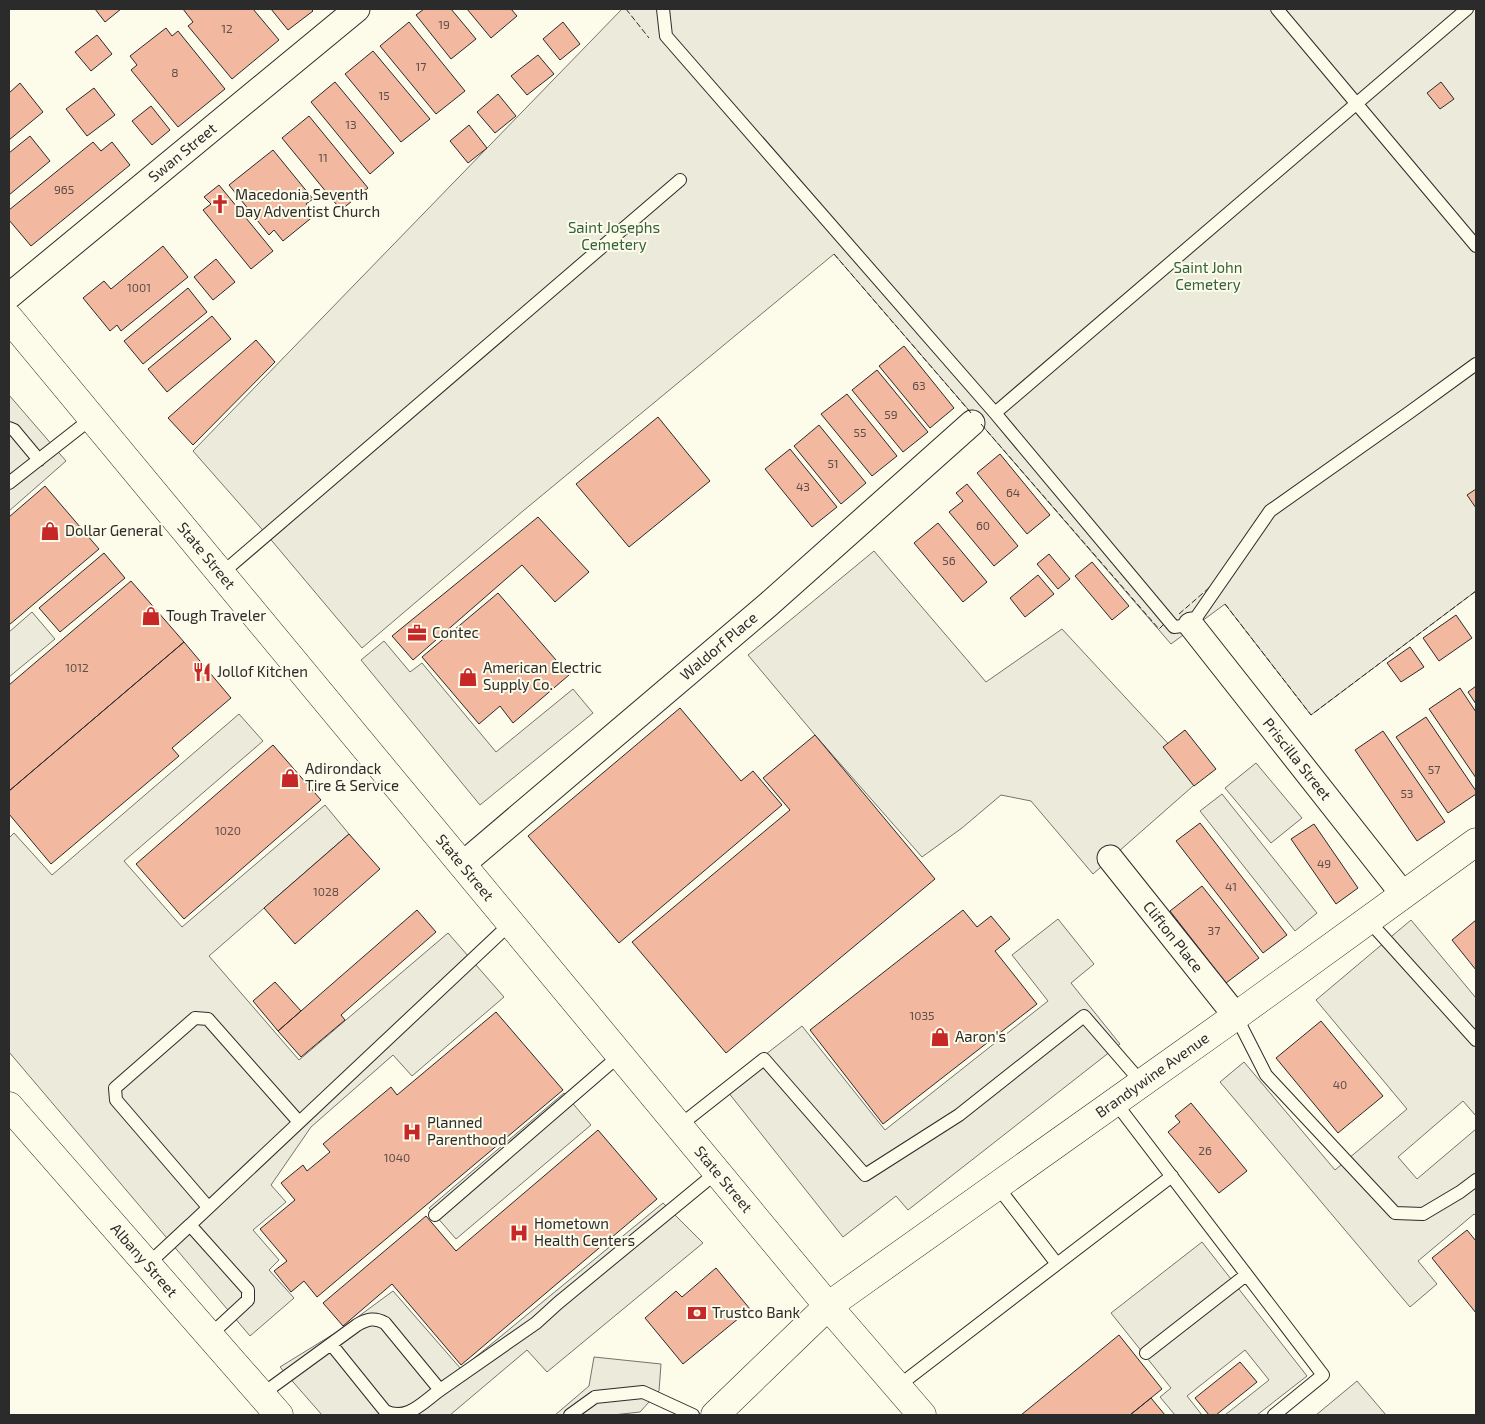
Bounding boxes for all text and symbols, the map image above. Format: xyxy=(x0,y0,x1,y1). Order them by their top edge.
house number: 19 xyxy=(438,17,450,31)
house number: 12 xyxy=(221,21,233,35)
house number: 17 xyxy=(416,59,426,73)
house number: 8 xyxy=(171,65,179,79)
house number: 15 xyxy=(378,88,390,102)
house number: 13 xyxy=(345,117,357,131)
street label: Swan Street xyxy=(144,119,220,185)
house number: 11 xyxy=(318,150,328,164)
house number: 965 xyxy=(54,182,74,196)
place label: Macedonia Seventh Day Adventist Church xyxy=(235,185,380,220)
church icon: Macedonia Seventh Day Adventist Church xyxy=(209,193,231,215)
park label: Saint Josephs Cemetery xyxy=(568,218,660,253)
park label: Saint John Cemetery xyxy=(1174,258,1242,293)
house number: 1001 xyxy=(127,280,151,294)
house number: 63 xyxy=(912,378,926,392)
house number: 59 xyxy=(884,407,898,421)
house number: 55 xyxy=(854,425,866,439)
house number: 51 xyxy=(827,456,839,470)
house number: 43 xyxy=(796,479,810,493)
house number: 64 xyxy=(1006,485,1020,499)
street label: State Street xyxy=(174,518,240,592)
house number: 60 xyxy=(976,518,990,532)
shop icon: Dollar General xyxy=(39,520,61,542)
place label: Dollar General xyxy=(65,521,163,539)
house number: 56 xyxy=(942,553,956,567)
shop icon: Tough Traveler xyxy=(140,605,162,627)
place label: Tough Traveler xyxy=(166,606,266,624)
street label: Waldorf Place xyxy=(676,608,761,683)
office icon: Contec xyxy=(406,622,428,644)
place label: Contec xyxy=(432,623,479,641)
place label: American Electric Supply Co. xyxy=(483,658,602,693)
house number: 1012 xyxy=(65,660,89,674)
restaurant icon: Jollof Kitchen xyxy=(191,661,213,683)
place label: Jollof Kitchen xyxy=(217,662,308,680)
shop icon: American Electric Supply Co. xyxy=(457,666,479,688)
street label: Priscilla Street xyxy=(1260,714,1336,804)
place label: Adirondack Tire & Service xyxy=(305,759,399,794)
house number: 57 xyxy=(1428,762,1440,776)
shop icon: Adirondack Tire & Service xyxy=(279,767,301,789)
house number: 53 xyxy=(1400,786,1414,800)
house number: 1020 xyxy=(215,823,241,837)
street label: State Street xyxy=(433,830,498,904)
house number: 49 xyxy=(1317,856,1331,870)
house number: 41 xyxy=(1225,879,1237,893)
house number: 1028 xyxy=(313,884,339,898)
street label: Clifton Place xyxy=(1140,897,1207,975)
house number: 37 xyxy=(1208,923,1220,937)
house number: 1035 xyxy=(909,1008,935,1022)
shop icon: Aaron's xyxy=(929,1026,951,1048)
place label: Aaron's xyxy=(955,1027,1006,1045)
street label: Brandywine Avenue xyxy=(1092,1028,1212,1121)
house number: 40 xyxy=(1333,1077,1347,1091)
place label: Planned Parenthood xyxy=(427,1113,507,1148)
hospital icon: Planned Parenthood xyxy=(401,1121,423,1143)
street label: State Street xyxy=(691,1142,757,1216)
house number: 26 xyxy=(1198,1143,1212,1157)
house number: 1040 xyxy=(384,1150,410,1164)
place label: Hometown Health Centers xyxy=(534,1214,635,1249)
street label: Albany Street xyxy=(108,1219,182,1300)
hospital icon: Hometown Health Centers xyxy=(508,1222,530,1244)
bank icon: Trustco Bank xyxy=(686,1302,708,1324)
place label: Trustco Bank xyxy=(712,1303,801,1321)

